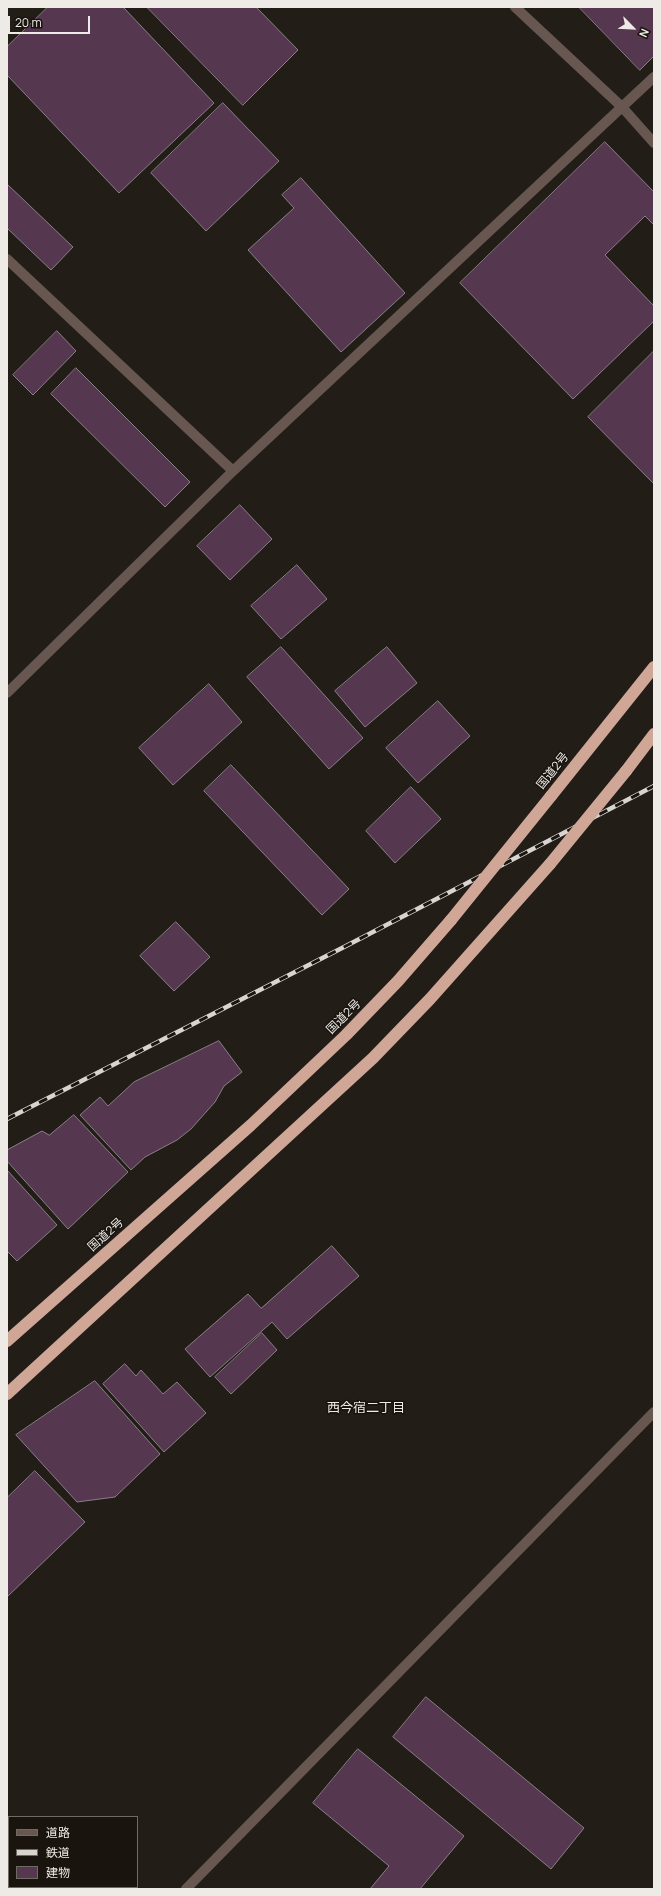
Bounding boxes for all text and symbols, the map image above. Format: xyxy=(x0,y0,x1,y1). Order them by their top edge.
scale bar xyxy=(10,8,92,34)
north arrow xyxy=(613,8,653,48)
text: 20 m xyxy=(15,14,42,31)
text: N xyxy=(636,26,653,40)
street label: 国道2号 xyxy=(534,750,572,792)
street label: 国道2号 xyxy=(324,997,364,1037)
street label: 国道2号 xyxy=(85,1215,127,1255)
district label: 西今宿二丁目 xyxy=(327,1400,405,1416)
legend xyxy=(8,1816,138,1888)
text: 道路 xyxy=(46,1824,70,1841)
text: 鉄道 xyxy=(46,1844,70,1861)
text: 建物 xyxy=(46,1864,70,1881)

